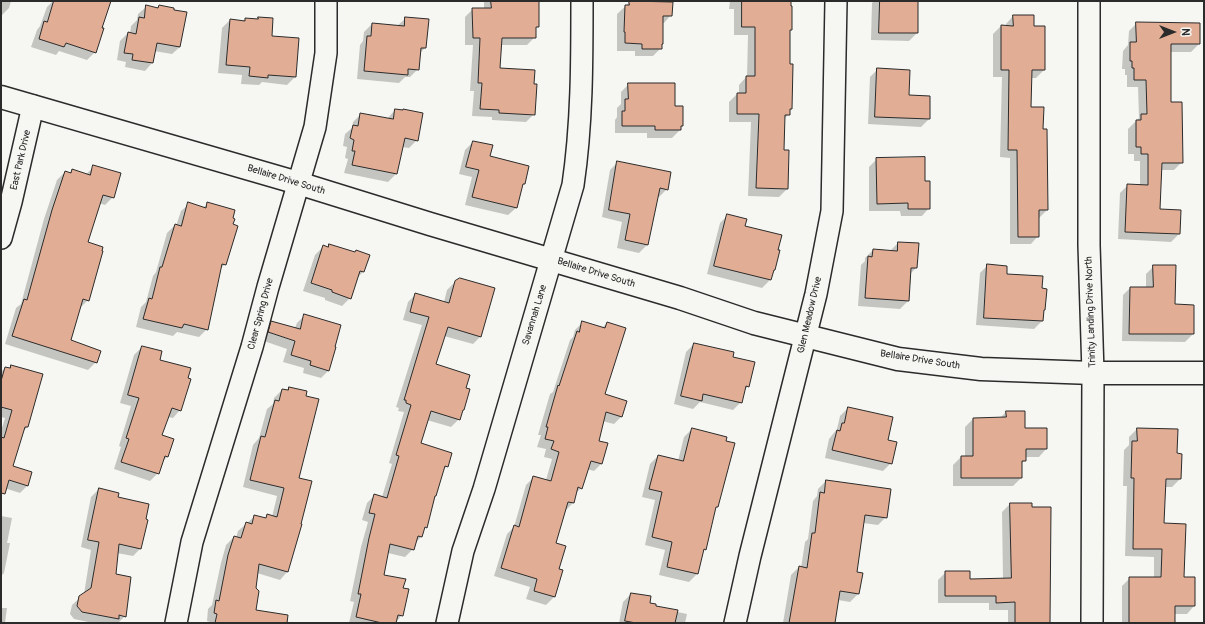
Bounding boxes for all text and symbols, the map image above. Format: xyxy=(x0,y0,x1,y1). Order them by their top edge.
north arrow xyxy=(1153,12,1193,52)
text: N xyxy=(1179,28,1192,36)
street label: East Park Drive xyxy=(8,129,34,191)
street label: Bellaire Drive South xyxy=(246,162,326,198)
street label: Bellaire Drive South xyxy=(556,255,636,291)
street label: Trinity Landing Drive North xyxy=(1083,256,1099,368)
street label: Glen Meadow Drive xyxy=(795,275,825,355)
street label: Clear Spring Drive xyxy=(246,277,276,351)
street label: Savannah Lane xyxy=(520,283,550,347)
street label: Bellaire Drive South xyxy=(879,348,961,372)

